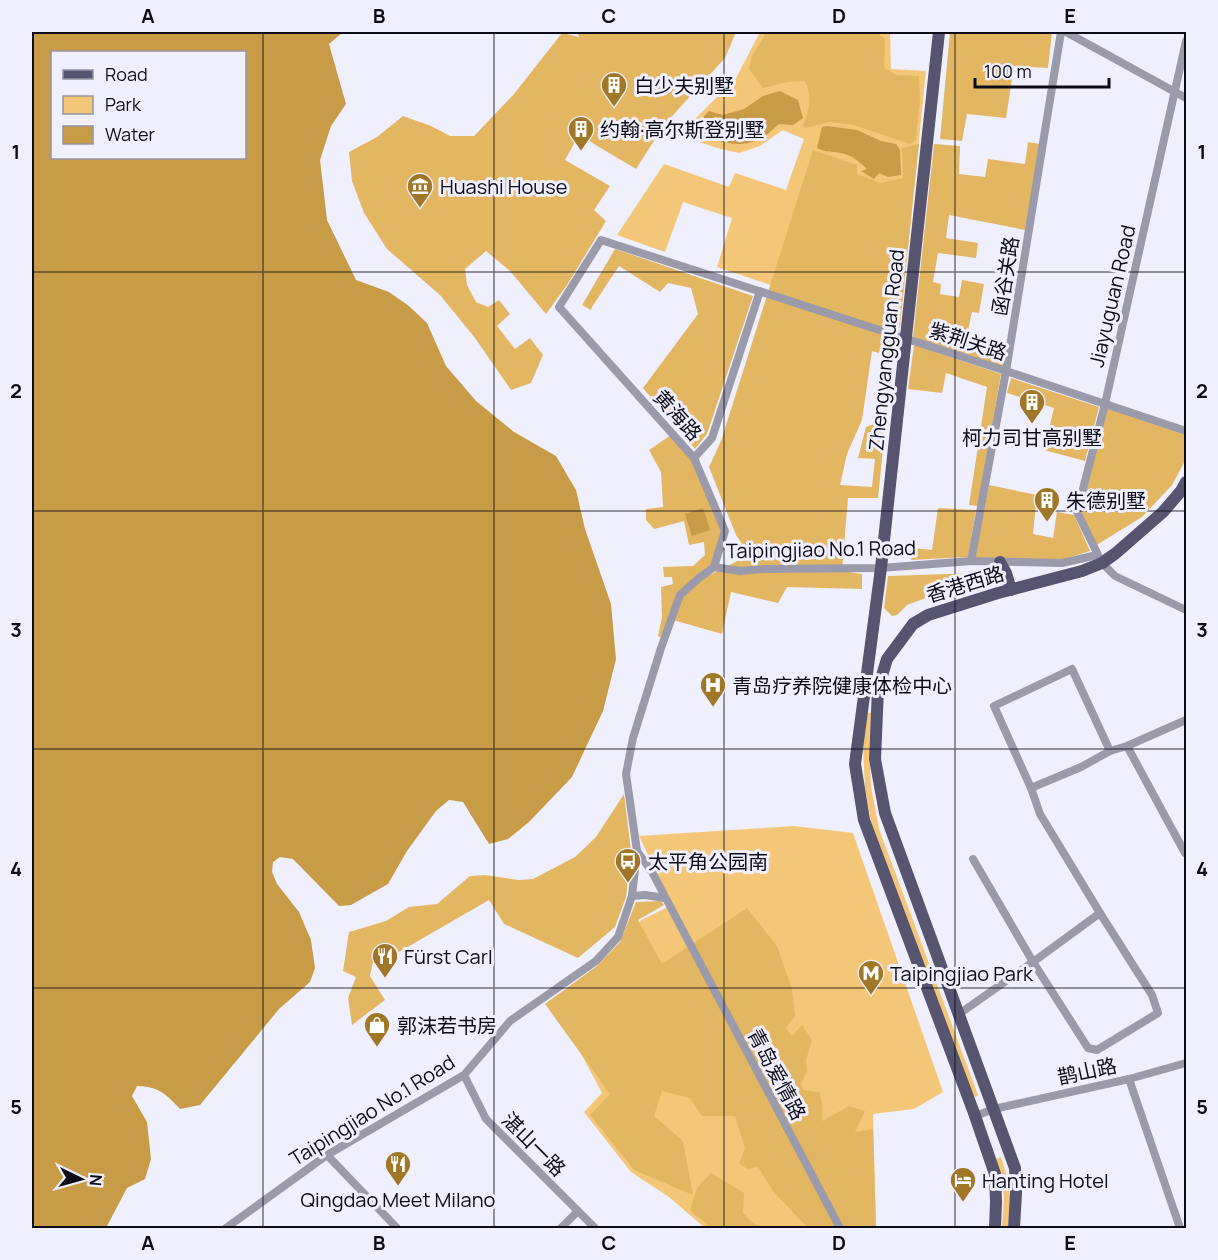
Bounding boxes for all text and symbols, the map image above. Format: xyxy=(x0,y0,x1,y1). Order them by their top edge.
text: A xyxy=(141,2,155,29)
text: B xyxy=(373,2,386,29)
text: C xyxy=(602,2,616,29)
text: D xyxy=(832,2,846,29)
text: E xyxy=(1064,2,1076,29)
legend xyxy=(51,51,246,159)
scale bar xyxy=(975,51,1108,89)
text: 100 m xyxy=(984,59,1032,83)
text: Road xyxy=(105,62,148,86)
building icon: 白少夫别墅 xyxy=(599,70,629,108)
place label: 白少夫别墅 xyxy=(634,72,734,99)
text: Park xyxy=(105,92,142,116)
building icon: 约翰·高尔斯登别墅 xyxy=(566,114,596,152)
place label: 约翰·高尔斯登别墅 xyxy=(600,116,765,143)
text: Water xyxy=(105,122,155,146)
text: 1 xyxy=(12,138,20,165)
text: 1 xyxy=(1198,138,1206,165)
museum icon: Huashi House xyxy=(405,171,435,209)
place label: Huashi House xyxy=(440,173,567,200)
street label: Jiayuguan Road xyxy=(1083,222,1141,370)
street label: 函谷关路 xyxy=(985,234,1025,318)
street label: Zhengyangguan Road xyxy=(862,248,910,452)
street label: 紫荆关路 xyxy=(926,316,1010,366)
text: 2 xyxy=(10,377,22,404)
text: 2 xyxy=(1196,377,1208,404)
street label: 黄海路 xyxy=(648,384,708,446)
building icon: 柯力司甘高别墅 xyxy=(1017,387,1047,425)
place label: 柯力司甘高别墅 xyxy=(962,424,1102,451)
building icon: 朱德别墅 xyxy=(1032,485,1062,523)
place label: 朱德别墅 xyxy=(1066,487,1146,514)
street label: Taipingjiao No.1 Road xyxy=(726,534,916,564)
street label: 香港西路 xyxy=(923,559,1007,609)
text: 3 xyxy=(10,616,22,643)
text: 3 xyxy=(1196,616,1208,643)
hospital icon: 青岛疗养院健康体检中心 xyxy=(698,670,728,708)
place label: 青岛疗养院健康体检中心 xyxy=(732,672,952,699)
bus stop icon: 太平角公园南 xyxy=(613,846,643,884)
place label: 太平角公园南 xyxy=(648,848,768,875)
text: 4 xyxy=(10,855,22,882)
text: 4 xyxy=(1196,855,1208,882)
restaurant icon: Fürst Carl xyxy=(370,941,400,979)
place label: Fürst Carl xyxy=(404,943,493,970)
metro station icon: Taipingjiao Park xyxy=(856,958,886,996)
place label: Taipingjiao Park xyxy=(890,960,1034,987)
shop icon: 郭沫若书房 xyxy=(362,1010,392,1048)
place label: 郭沫若书房 xyxy=(397,1012,497,1039)
street label: 青岛爱情路 xyxy=(742,1024,812,1124)
street label: Taipingjiao No.1 Road xyxy=(284,1048,460,1172)
street label: 鹊山路 xyxy=(1055,1052,1119,1090)
text: 5 xyxy=(10,1093,22,1120)
text: 5 xyxy=(1196,1093,1208,1120)
street label: 湛山一路 xyxy=(496,1106,572,1182)
north arrow xyxy=(51,1149,111,1209)
restaurant icon: Qingdao Meet Milano xyxy=(383,1149,413,1187)
hotel icon: Hanting Hotel xyxy=(948,1165,978,1203)
place label: Hanting Hotel xyxy=(982,1167,1109,1194)
text: N xyxy=(84,1174,107,1187)
place label: Qingdao Meet Milano xyxy=(301,1186,496,1213)
text: A xyxy=(141,1229,155,1256)
text: B xyxy=(373,1229,386,1256)
text: C xyxy=(602,1229,616,1256)
text: D xyxy=(832,1229,846,1256)
text: E xyxy=(1064,1229,1076,1256)

